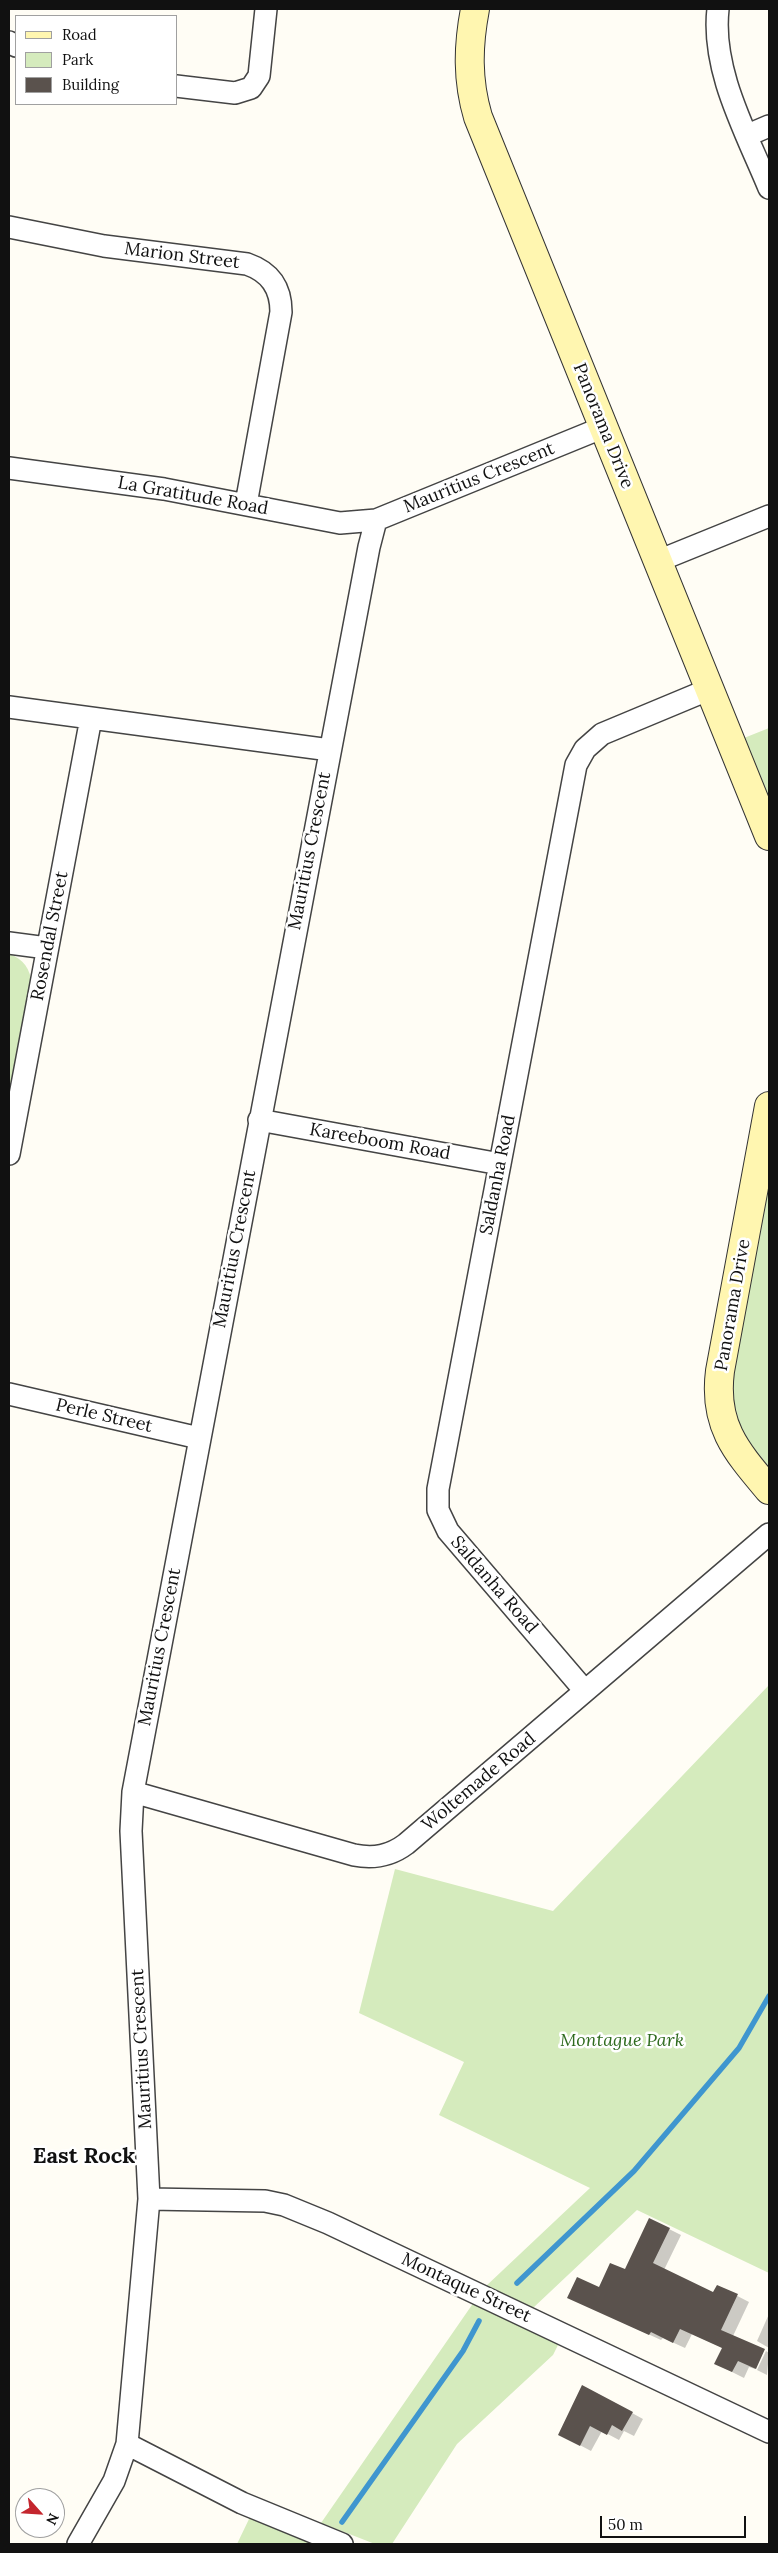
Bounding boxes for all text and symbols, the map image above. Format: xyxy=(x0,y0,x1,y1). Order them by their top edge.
legend xyxy=(15,15,178,105)
text: Road xyxy=(62,25,97,44)
text: Park xyxy=(62,50,93,69)
text: Building xyxy=(62,75,119,94)
street label: Marion Street xyxy=(123,238,241,274)
street label: Panorama Drive xyxy=(568,360,638,492)
street label: Mauritius Crescent xyxy=(400,438,558,518)
street label: La Gratitude Road xyxy=(116,472,270,520)
street label: Mauritius Crescent xyxy=(284,770,336,932)
street label: Rosendal Street xyxy=(27,869,73,1003)
street label: Saldanha Road xyxy=(476,1113,520,1237)
street label: Kareeboom Road xyxy=(308,1119,452,1165)
street label: Mauritius Crescent xyxy=(209,1168,261,1330)
street label: Panorama Drive xyxy=(711,1237,755,1373)
street label: Perle Street xyxy=(54,1394,154,1438)
street label: Saldanha Road xyxy=(446,1532,542,1638)
street label: Mauritius Crescent xyxy=(134,1566,186,1728)
street label: Woltemade Road xyxy=(418,1728,540,1836)
street label: Mauritius Crescent xyxy=(127,1968,157,2130)
park label: Montague Park xyxy=(560,2030,684,2052)
district label: East Rock xyxy=(33,2144,135,2170)
street label: Montaque Street xyxy=(398,2249,534,2327)
north arrow xyxy=(15,2488,65,2538)
scale bar xyxy=(603,2506,749,2538)
text: N xyxy=(42,2510,63,2528)
text: 50 m xyxy=(608,2515,643,2534)

